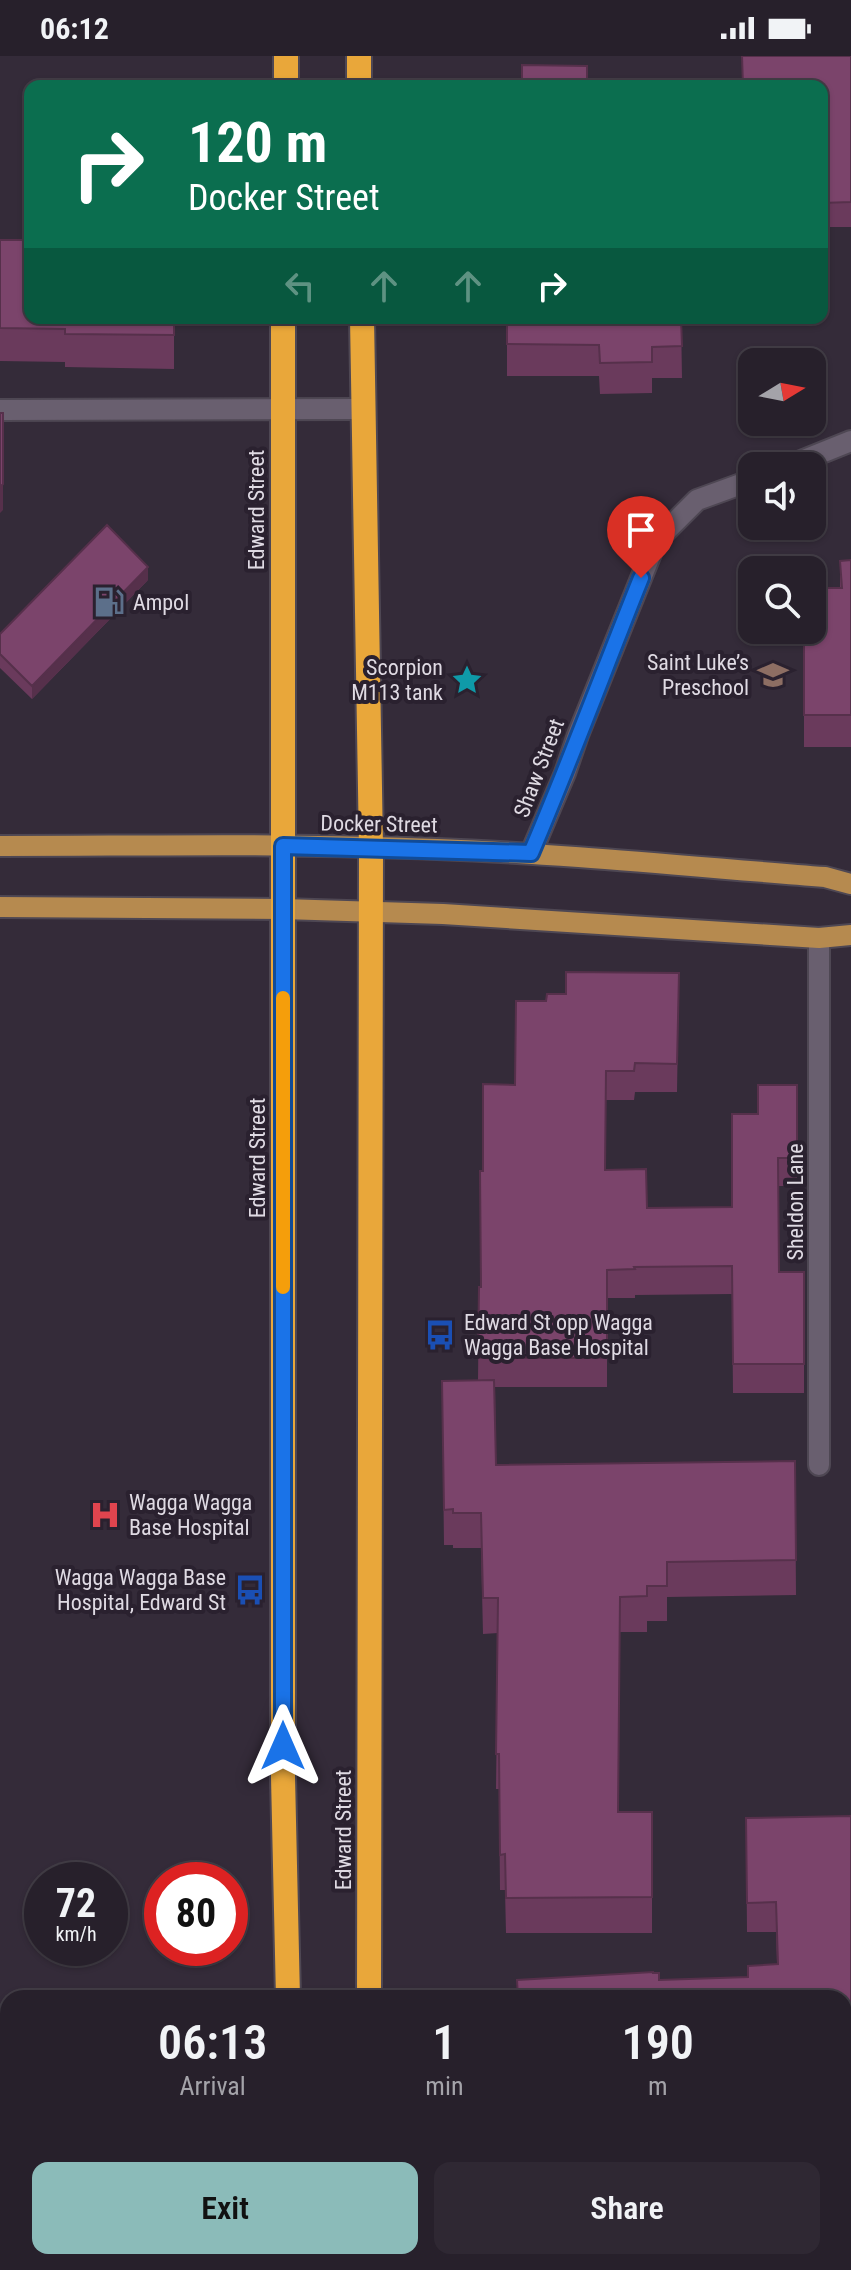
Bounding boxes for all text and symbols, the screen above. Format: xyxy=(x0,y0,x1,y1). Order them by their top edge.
text: 06:12 xyxy=(40,11,109,46)
text: 120 m xyxy=(188,110,327,176)
icon: right xyxy=(56,112,160,216)
text: Docker Street xyxy=(188,177,380,219)
icon: left xyxy=(278,264,322,308)
icon: ahead xyxy=(362,264,406,308)
icon: ahead xyxy=(446,264,490,308)
icon: right xyxy=(530,264,574,308)
north arrow xyxy=(738,348,826,436)
map controls xyxy=(738,348,826,644)
street label: Edward Street xyxy=(244,450,269,570)
button: sound xyxy=(738,452,826,540)
pin xyxy=(607,496,675,578)
icon: arrive xyxy=(619,508,663,552)
button: search xyxy=(738,556,826,644)
fuel station icon: Ampol xyxy=(92,585,126,619)
place label: Ampol xyxy=(133,590,189,615)
place label: Saint Luke’s Preschool xyxy=(647,650,749,700)
place label: Scorpion M113 tank xyxy=(351,655,443,705)
school or university icon: Saint Luke’s Preschool xyxy=(756,658,790,692)
place icon: Scorpion M113 tank xyxy=(450,663,484,697)
street label: Shaw Street xyxy=(509,715,569,821)
street label: Docker Street xyxy=(320,810,438,838)
street label: Edward Street xyxy=(245,1098,270,1218)
street label: Sheldon Lane xyxy=(783,1143,808,1261)
place label: Edward St opp Wagga Wagga Base Hospital xyxy=(464,1310,653,1360)
bus stop icon: Edward St opp Wagga Wagga Base Hospital xyxy=(423,1318,457,1352)
place label: Wagga Wagga Base Hospital xyxy=(129,1490,252,1540)
hospital icon: Wagga Wagga Base Hospital xyxy=(88,1498,122,1532)
place label: Wagga Wagga Base Hospital, Edward St xyxy=(55,1565,226,1615)
bus stop icon: Wagga Wagga Base Hospital, Edward St xyxy=(233,1573,267,1607)
position arrow xyxy=(241,1704,325,1788)
street label: Edward Street xyxy=(331,1770,356,1890)
speed limit sign: 80 xyxy=(144,1862,248,1966)
text: 72 xyxy=(56,1880,96,1927)
text: km/h xyxy=(55,1922,97,1946)
text: 06:13 xyxy=(158,2014,267,2071)
text: 1 xyxy=(432,2014,456,2071)
text: 190 xyxy=(622,2014,694,2071)
text: Arrival xyxy=(180,2071,246,2101)
text: min xyxy=(425,2071,463,2101)
text: m xyxy=(648,2071,668,2101)
button: Exit xyxy=(32,2162,418,2254)
button: Share xyxy=(434,2162,820,2254)

